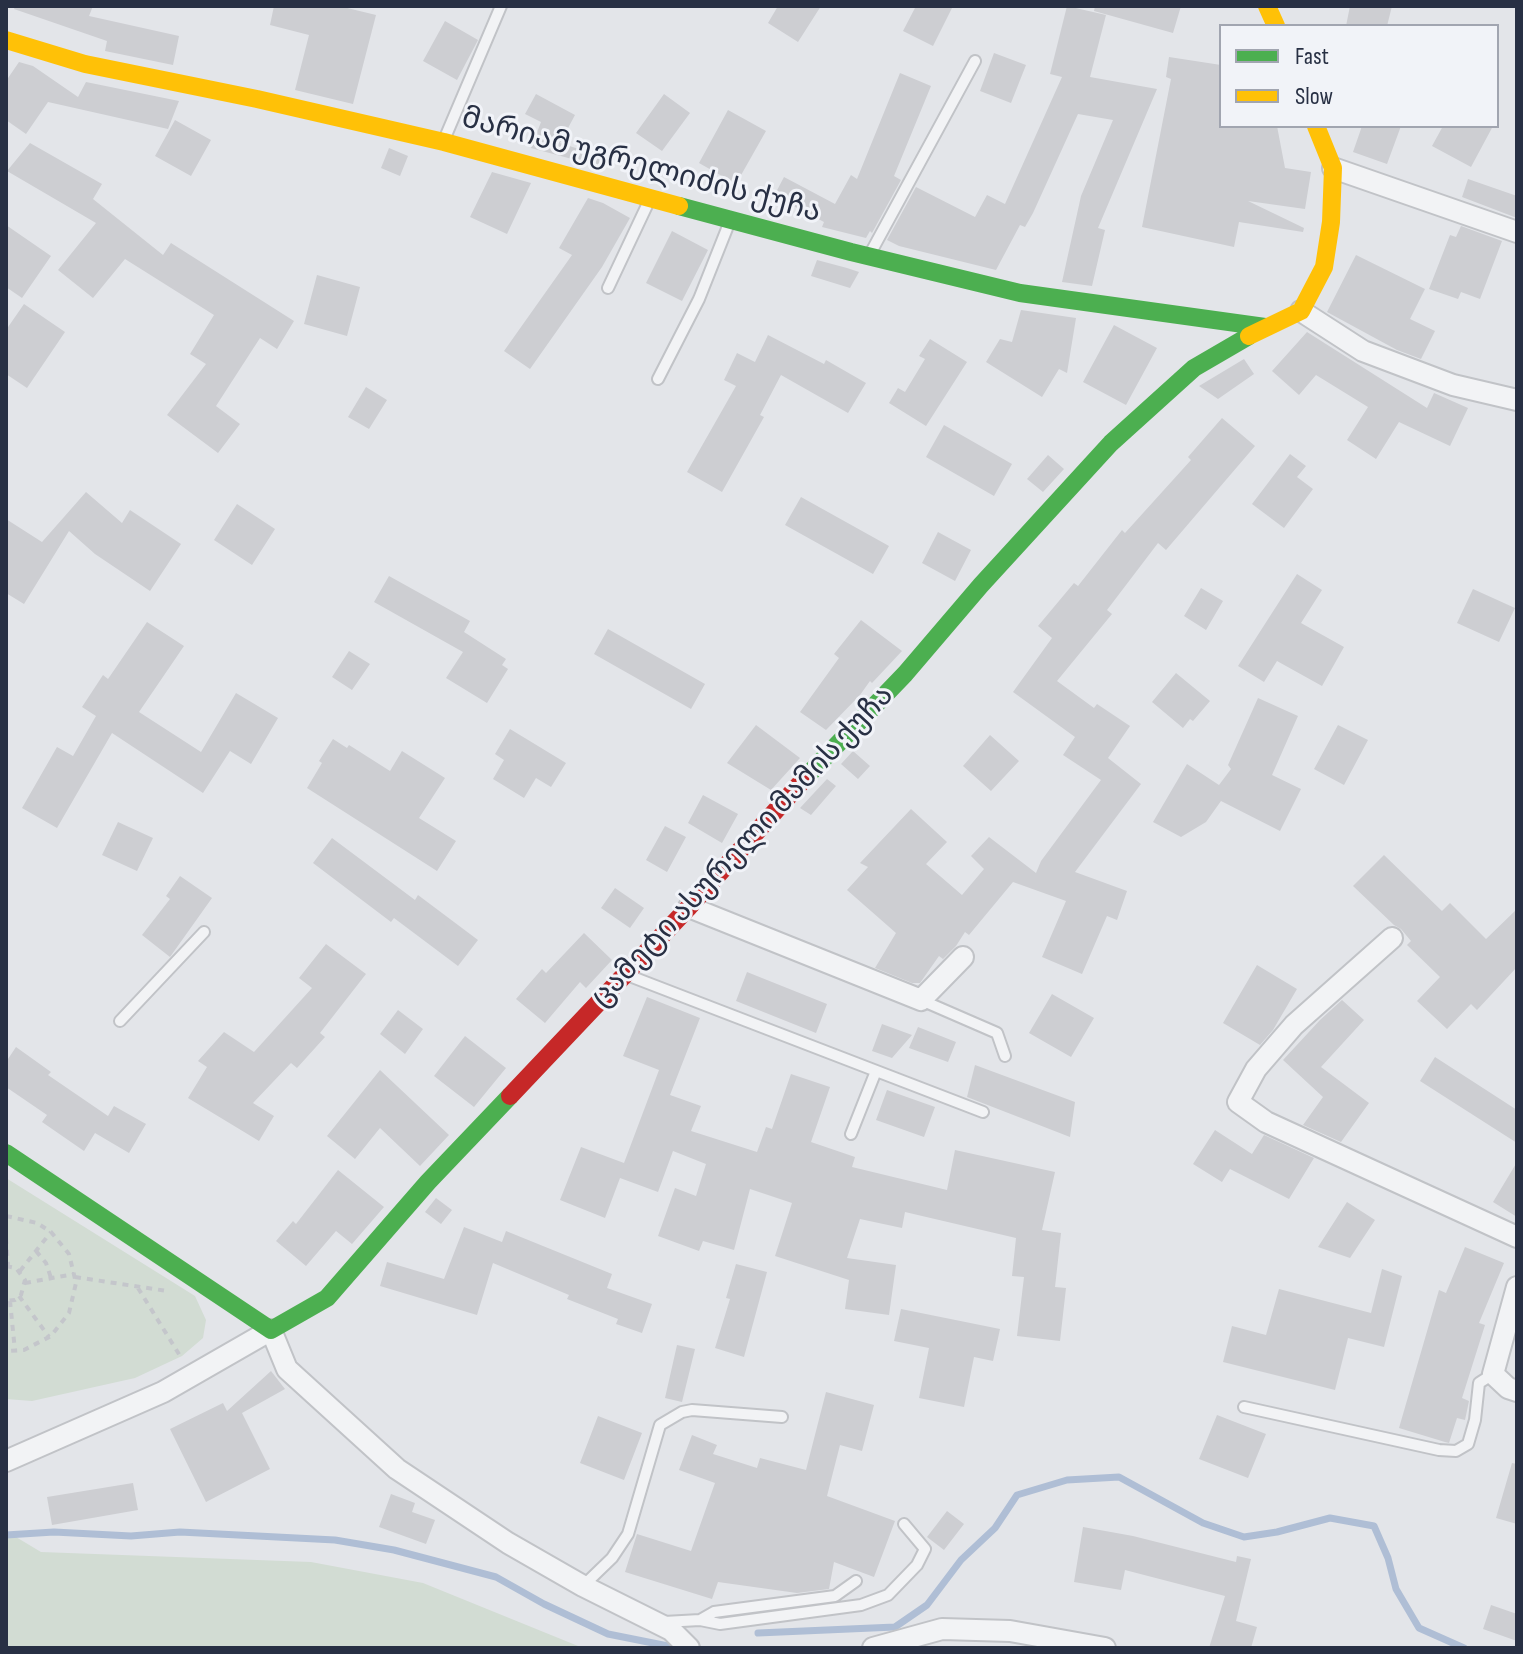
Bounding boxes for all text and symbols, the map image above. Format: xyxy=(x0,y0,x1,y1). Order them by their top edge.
legend xyxy=(1219,24,1499,128)
text: Fast xyxy=(1295,42,1329,71)
text: Slow xyxy=(1295,82,1333,111)
street label: მარიამ უგრელიძის ქუჩა xyxy=(457,101,825,231)
street label: ცამეტი ასურელი მამის ქუჩა xyxy=(584,679,902,1015)

